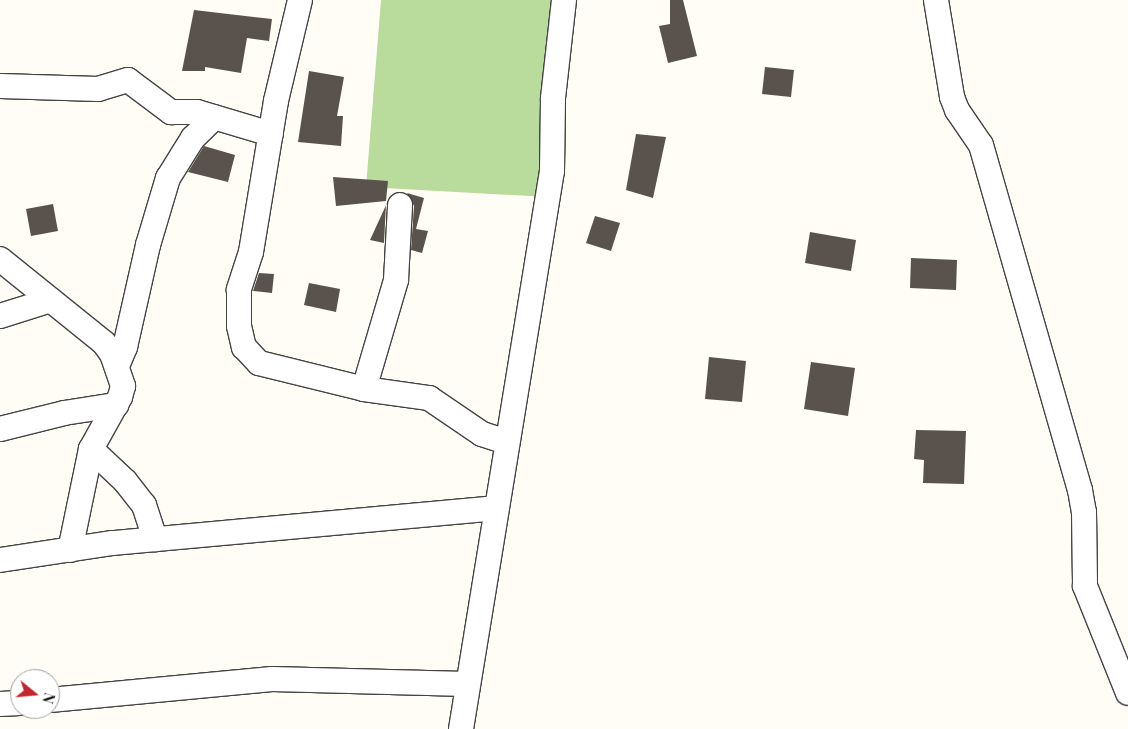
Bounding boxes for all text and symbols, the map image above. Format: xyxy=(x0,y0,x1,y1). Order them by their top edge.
north arrow xyxy=(10,669,60,719)
text: N xyxy=(38,691,59,706)

